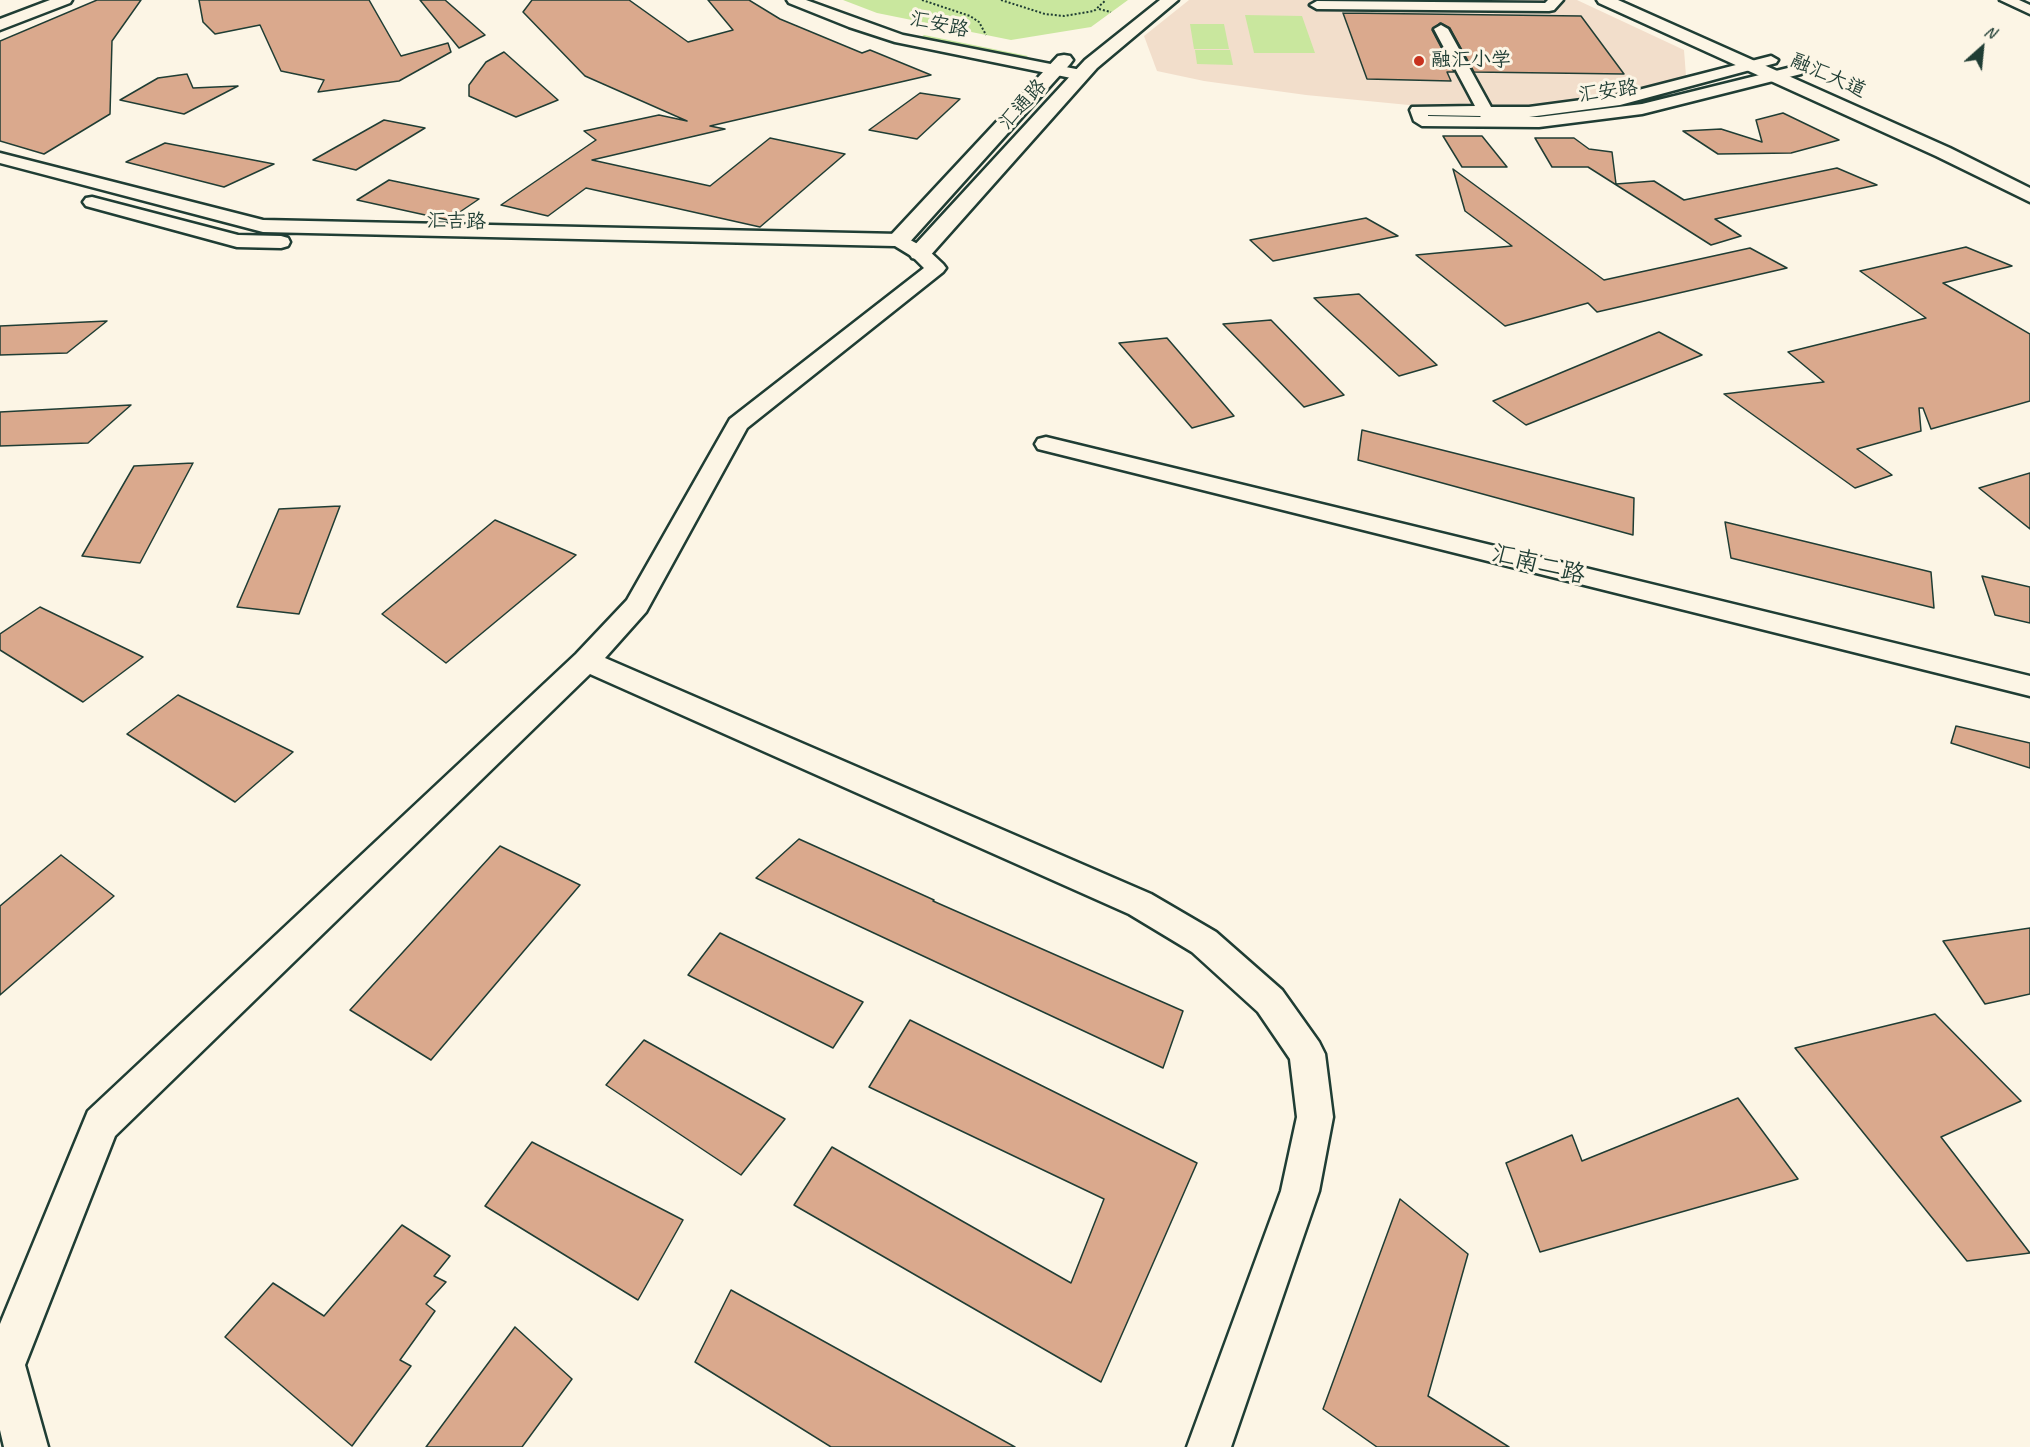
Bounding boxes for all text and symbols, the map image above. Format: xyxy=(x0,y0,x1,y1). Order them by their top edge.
street label: 汇安路 xyxy=(907,7,971,43)
north arrow xyxy=(1952,18,2012,78)
text: N xyxy=(1981,21,1999,43)
place label: 融汇小学 xyxy=(1431,49,1511,73)
street label: 融汇大道 xyxy=(1787,49,1869,103)
marker: 融汇小学 xyxy=(1412,54,1426,68)
street label: 汇通路 xyxy=(994,75,1052,135)
street label: 汇安路 xyxy=(1577,76,1639,108)
street label: 汇吉路 xyxy=(426,209,486,235)
street label: 汇南二路 xyxy=(1488,539,1588,591)

